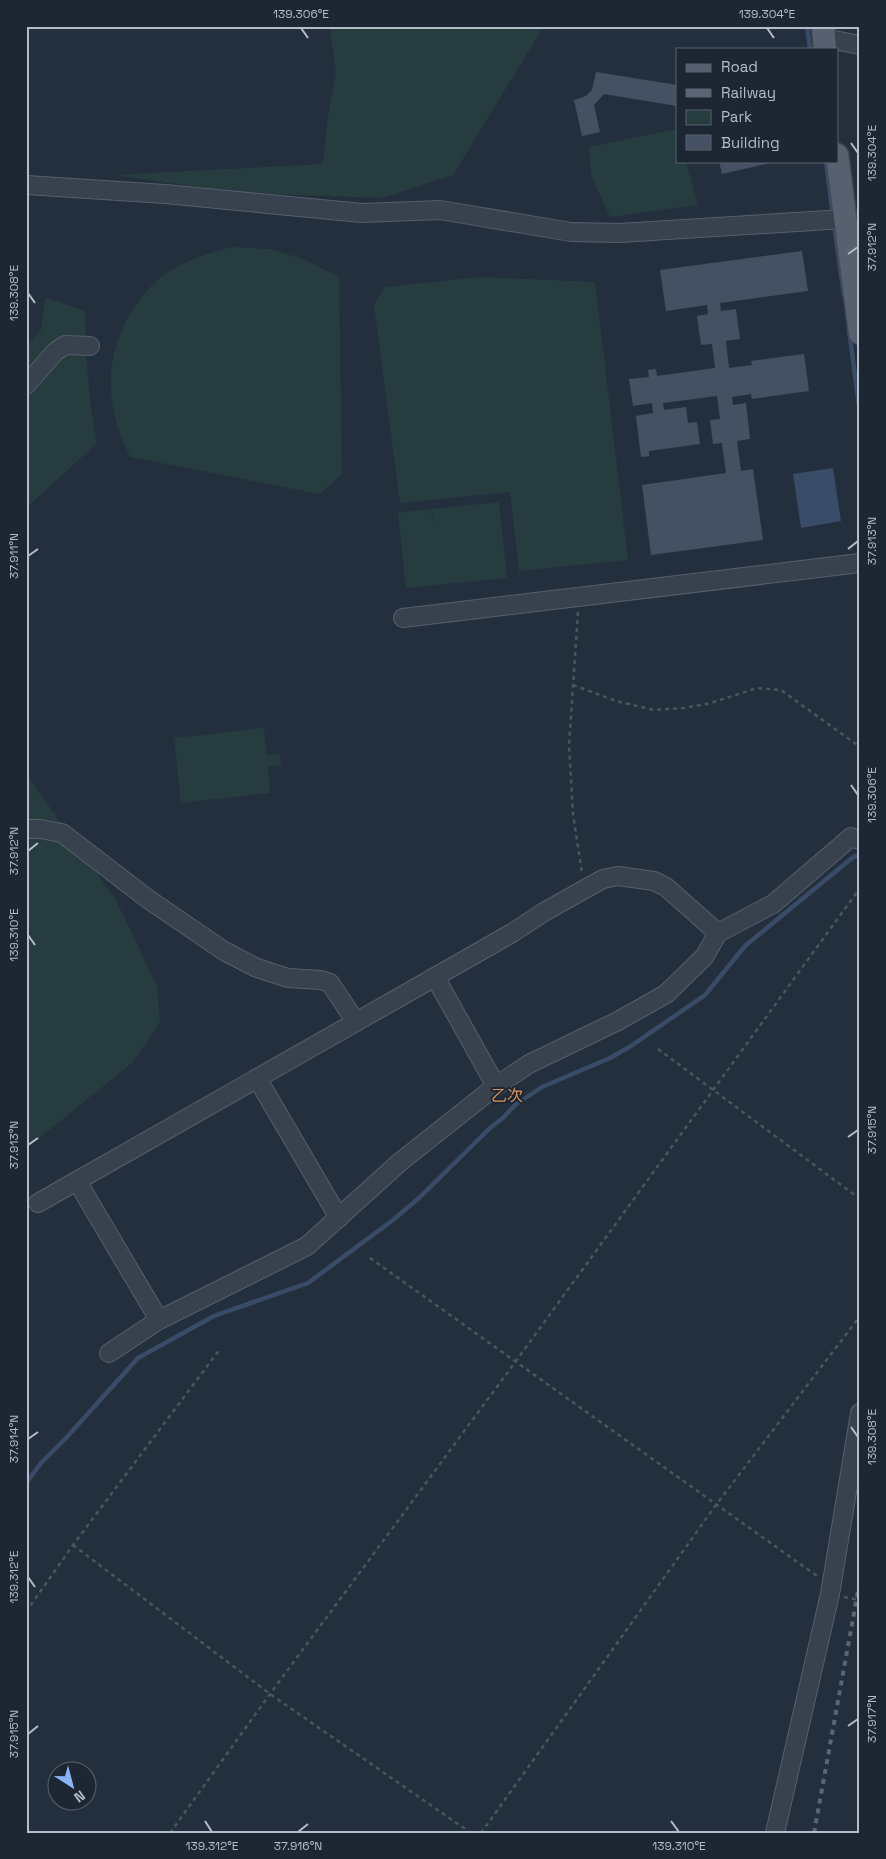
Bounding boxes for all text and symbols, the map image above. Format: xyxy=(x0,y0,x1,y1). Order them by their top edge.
text: 139.306°E xyxy=(273,6,329,22)
text: 139.304°E xyxy=(739,6,795,22)
legend xyxy=(676,48,838,162)
text: Road xyxy=(721,57,758,76)
text: Railway xyxy=(721,83,776,102)
text: Park xyxy=(721,107,752,126)
text: 139.304°E xyxy=(864,125,880,181)
text: Building xyxy=(721,133,780,152)
text: 37.912°N xyxy=(864,223,880,271)
text: 139.308°E xyxy=(6,265,22,321)
text: 37.913°N xyxy=(864,517,880,565)
text: 37.911°N xyxy=(6,533,22,579)
text: 139.306°E xyxy=(864,767,880,823)
text: 37.912°N xyxy=(6,827,22,875)
text: 139.310°E xyxy=(6,908,22,962)
district label: 乙次 xyxy=(491,1085,523,1106)
text: 37.915°N xyxy=(864,1106,880,1154)
text: 37.913°N xyxy=(6,1121,22,1169)
text: 139.308°E xyxy=(864,1409,880,1465)
text: 37.914°N xyxy=(6,1415,22,1463)
text: 139.312°E xyxy=(6,1550,22,1604)
text: 37.917°N xyxy=(864,1695,880,1743)
text: 37.915°N xyxy=(6,1710,22,1758)
north arrow xyxy=(48,1762,98,1812)
text: N xyxy=(71,1786,89,1807)
text: 139.312°E xyxy=(185,1838,239,1854)
text: 37.916°N xyxy=(274,1838,322,1854)
text: 139.310°E xyxy=(652,1838,706,1854)

